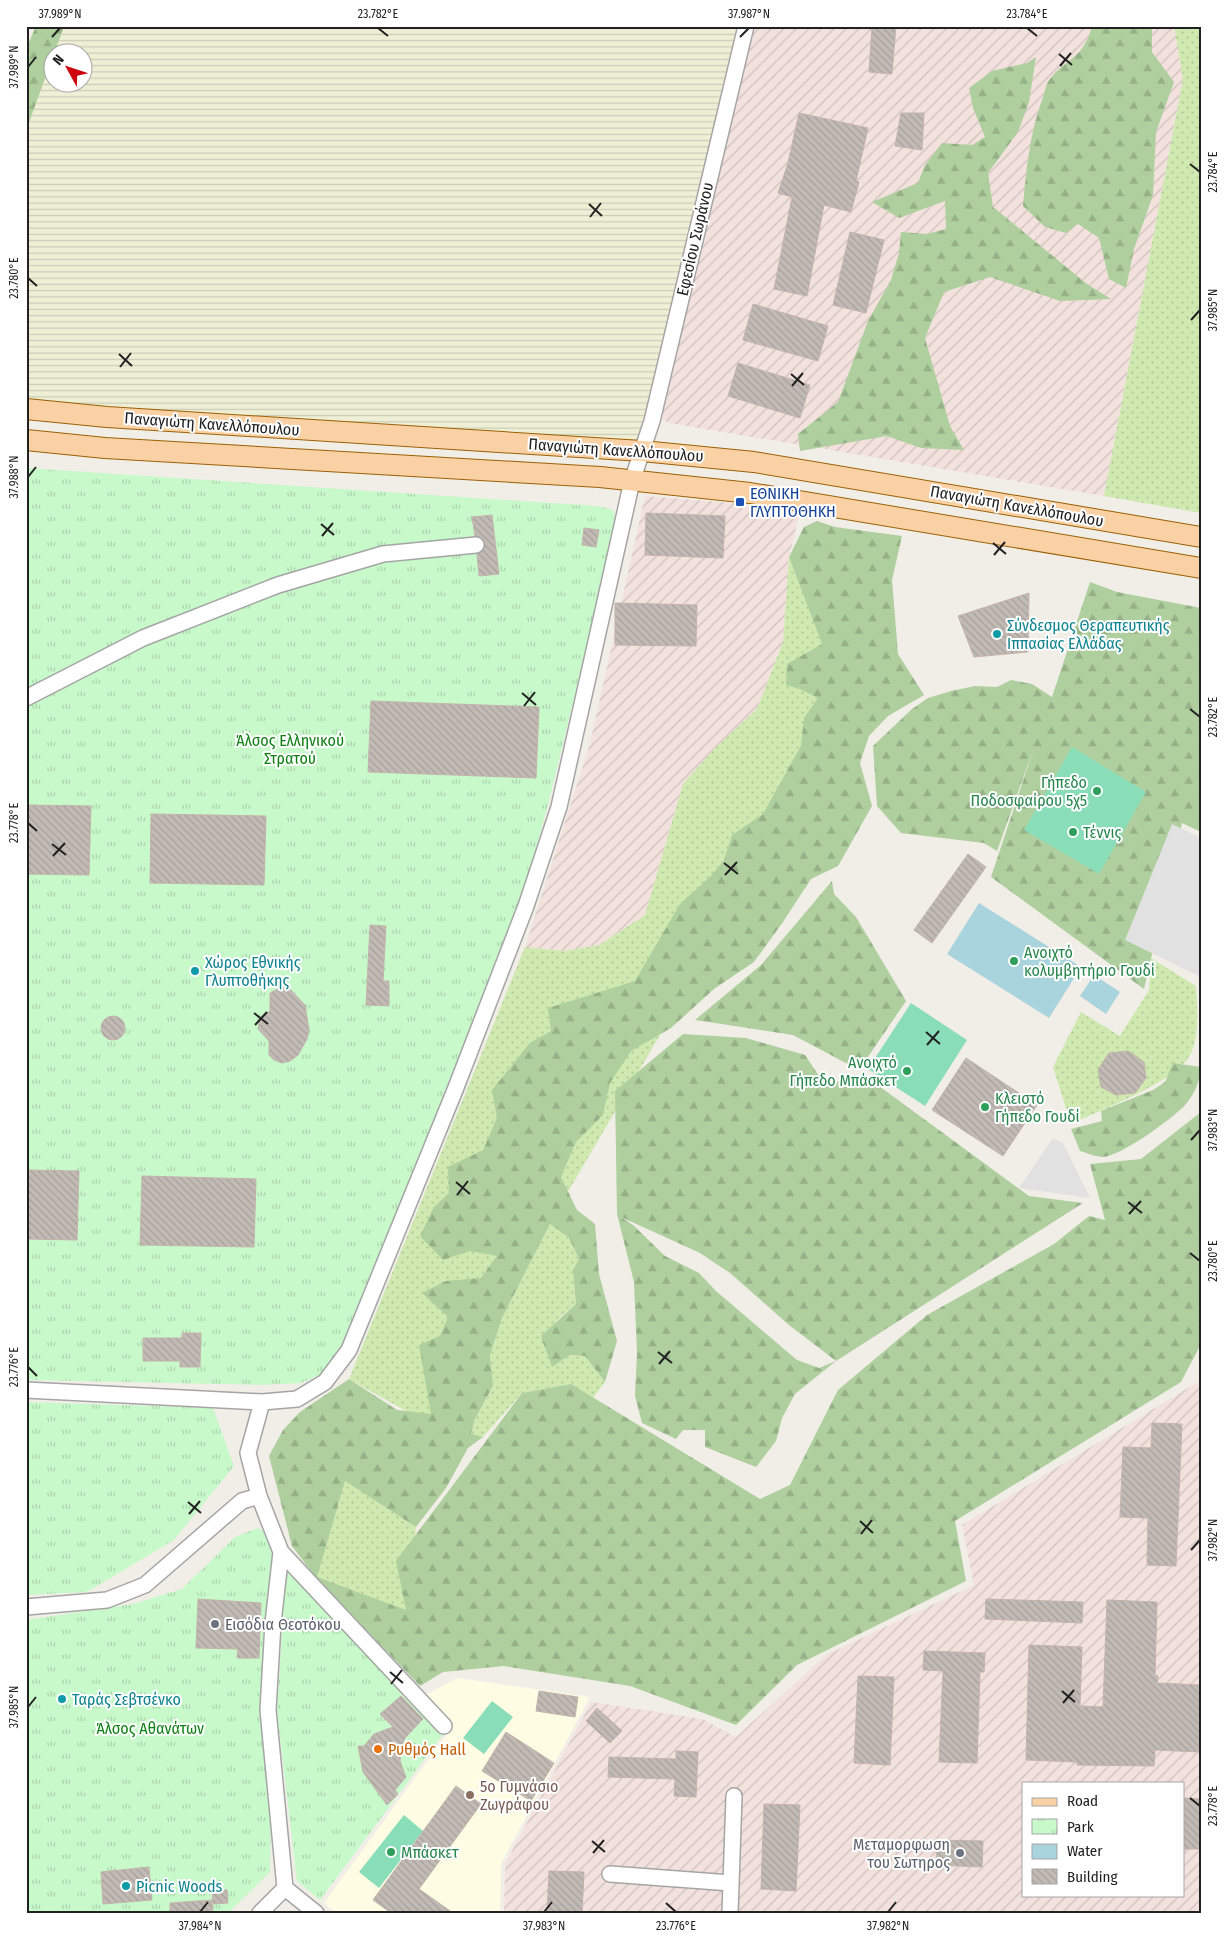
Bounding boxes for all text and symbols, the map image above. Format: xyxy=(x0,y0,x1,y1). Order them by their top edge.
text: 37.989°N xyxy=(39,7,81,21)
text: 23.782°E xyxy=(358,7,399,21)
text: 37.987°N xyxy=(728,7,770,21)
text: 23.784°E xyxy=(1007,7,1048,21)
north arrow xyxy=(42,42,92,92)
text: 37.989°N xyxy=(7,46,21,88)
text: N xyxy=(49,51,68,69)
text: 23.784°E xyxy=(1206,151,1220,192)
street label: Εφεσίου Σωράνου xyxy=(673,180,717,298)
text: 23.780°E xyxy=(7,257,21,299)
text: 37.985°N xyxy=(1206,289,1220,331)
street label: Παναγιώτη Κανελλόπουλου xyxy=(124,408,300,440)
street label: Παναγιώτη Κανελλόπουλου xyxy=(528,434,704,466)
text: 37.988°N xyxy=(7,455,21,499)
street label: Παναγιώτη Κανελλόπουλου xyxy=(929,481,1105,531)
place label: ΕΘΝΙΚΗ ΓΛΥΠΤΟΘΗΚΗ xyxy=(750,484,836,521)
marker: ΕΘΝΙΚΗ ΓΛΥΠΤΟΘΗΚΗ xyxy=(734,496,746,508)
place label: Σύνδεσμος Θεραπευτικής Ιππασίας Ελλάδας xyxy=(1007,616,1170,653)
marker: Σύνδεσμος Θεραπευτικής Ιππασίας Ελλάδας xyxy=(991,628,1003,640)
text: 23.782°E xyxy=(1206,696,1220,737)
park label: Άλσος Ελληνικού Στρατού xyxy=(236,731,344,768)
place label: Γήπεδο Ποδοσφαίρου 5χ5 xyxy=(971,773,1087,810)
marker: Γήπεδο Ποδοσφαίρου 5χ5 xyxy=(1091,785,1103,797)
text: 23.778°E xyxy=(7,803,21,843)
place label: Τέννις xyxy=(1083,823,1121,842)
marker: Τέννις xyxy=(1067,826,1079,838)
place label: Ανοιχτό κολυμβητήριο Γουδί xyxy=(1024,943,1155,980)
place label: Χώρος Εθνικής Γλυπτοθήκης xyxy=(205,953,301,990)
marker: Ανοιχτό κολυμβητήριο Γουδί xyxy=(1008,955,1020,967)
marker: Χώρος Εθνικής Γλυπτοθήκης xyxy=(189,965,201,977)
place label: Ανοιχτό Γήπεδο Μπάσκετ xyxy=(790,1053,897,1090)
marker: Ανοιχτό Γήπεδο Μπάσκετ xyxy=(901,1065,913,1077)
place label: Κλειστό Γήπεδο Γουδί xyxy=(995,1089,1080,1126)
marker: Κλειστό Γήπεδο Γουδί xyxy=(979,1101,991,1113)
text: 37.983°N xyxy=(1206,1109,1220,1151)
text: 23.780°E xyxy=(1206,1240,1220,1282)
text: 23.776°E xyxy=(7,1347,21,1387)
text: 37.982°N xyxy=(1206,1519,1220,1561)
place label: Εισόδια Θεοτόκου xyxy=(225,1615,341,1634)
marker: Εισόδια Θεοτόκου xyxy=(209,1618,221,1630)
text: 37.985°N xyxy=(7,1686,21,1728)
place label: Ταράς Σεβτσένκο xyxy=(72,1690,181,1709)
marker: Ταράς Σεβτσένκο xyxy=(56,1693,68,1705)
park label: Άλσος Αθανάτων xyxy=(96,1719,204,1738)
place label: Ρυθμός Hall xyxy=(388,1740,466,1759)
marker: Ρυθμός Hall xyxy=(372,1743,384,1755)
place label: 5ο Γυμνάσιο Ζωγράφου xyxy=(480,1777,558,1814)
legend xyxy=(1022,1782,1184,1896)
text: 23.778°E xyxy=(1206,1786,1220,1826)
marker: 5ο Γυμνάσιο Ζωγράφου xyxy=(464,1789,476,1801)
text: Road xyxy=(1067,1792,1098,1810)
text: Park xyxy=(1067,1818,1094,1836)
place label: Μεταμορφωση του Σωτηρος xyxy=(853,1835,950,1872)
text: Water xyxy=(1067,1842,1103,1860)
place label: Μπάσκετ xyxy=(401,1843,459,1862)
marker: Μπάσκετ xyxy=(385,1846,397,1858)
marker: Μεταμορφωση του Σωτηρος xyxy=(954,1847,966,1859)
text: Building xyxy=(1067,1868,1118,1886)
place label: Picnic Woods xyxy=(136,1877,223,1896)
marker: Picnic Woods xyxy=(120,1880,132,1892)
text: 37.984°N xyxy=(178,1919,222,1933)
text: 37.983°N xyxy=(523,1919,565,1933)
text: 23.776°E xyxy=(656,1919,696,1933)
text: 37.982°N xyxy=(867,1919,909,1933)

